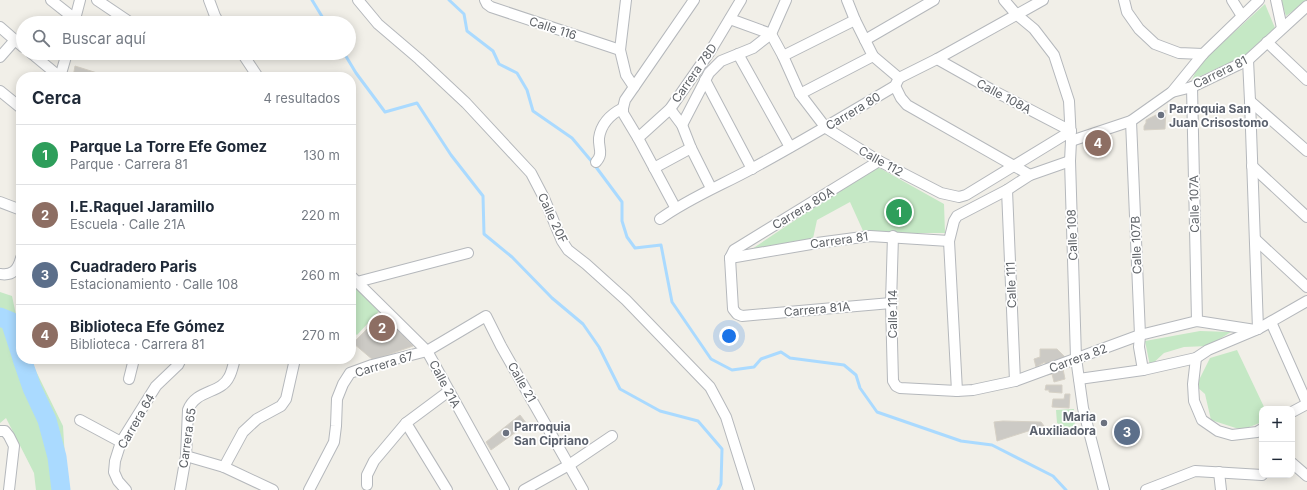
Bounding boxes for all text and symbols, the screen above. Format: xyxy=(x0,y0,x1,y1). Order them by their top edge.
street label: Calle 116 xyxy=(527,13,579,43)
search box xyxy=(16,16,356,60)
icon: search xyxy=(30,27,52,49)
text: Buscar aquí xyxy=(62,29,146,48)
street label: Carrera 78D xyxy=(668,40,720,106)
street label: Carrera 81 xyxy=(1190,52,1250,92)
street label: Calle 108A xyxy=(974,75,1034,117)
text: Cerca xyxy=(32,88,81,108)
street label: Carrera 80 xyxy=(823,89,883,133)
text: 4 resultados xyxy=(264,90,340,106)
place label: Parroquia San Juan Crisostomo xyxy=(1169,101,1269,130)
marker: Parroquia San Juan Crisostomo xyxy=(1156,110,1166,120)
pin: 4 xyxy=(1085,128,1111,158)
text: Parque La Torre Efe Gomez xyxy=(70,137,267,156)
street label: Calle 112 xyxy=(856,143,906,179)
text: 1 xyxy=(42,147,48,163)
text: 130 m xyxy=(303,147,340,163)
text: Parque · Carrera 81 xyxy=(70,156,188,172)
street label: Calle 107A xyxy=(1186,175,1202,233)
street label: Carrera 80A xyxy=(769,184,837,232)
street label: Calle 20F xyxy=(535,191,571,245)
text: I.E.Raquel Jaramillo xyxy=(70,197,214,216)
pin: 1 xyxy=(886,197,912,227)
text: 2 xyxy=(41,207,49,223)
text: 220 m xyxy=(301,207,340,223)
street label: Calle 108 xyxy=(1064,209,1080,261)
street label: Calle 107B xyxy=(1127,215,1145,275)
text: Escuela · Calle 21A xyxy=(70,216,185,232)
street label: Carrera 81 xyxy=(809,229,869,251)
text: Cuadradero Paris xyxy=(70,257,197,276)
street label: Calle 111 xyxy=(1003,262,1019,308)
text: 3 xyxy=(41,267,49,283)
text: 260 m xyxy=(301,267,340,283)
text: Estacionamiento · Calle 108 xyxy=(70,276,238,292)
street label: Calle 114 xyxy=(885,289,900,339)
street label: Carrera 81A xyxy=(783,299,851,319)
pin: 2 xyxy=(369,313,395,343)
text: Biblioteca Efe Gómez xyxy=(70,317,225,336)
your location xyxy=(719,326,739,346)
text: 4 xyxy=(41,327,49,343)
text: 270 m xyxy=(302,327,340,343)
text: Biblioteca · Carrera 81 xyxy=(70,336,205,352)
street label: Carrera 82 xyxy=(1047,341,1109,375)
street label: Carrera 67 xyxy=(353,348,415,380)
street label: Calle 21A xyxy=(426,357,464,411)
street label: Calle 21 xyxy=(505,359,539,405)
street label: Carrera 64 xyxy=(114,390,158,451)
map controls xyxy=(1259,406,1295,478)
button: + xyxy=(1259,406,1295,442)
street label: Carrera 65 xyxy=(175,407,199,469)
place label: Maria Auxiliadora xyxy=(1029,409,1096,438)
pin: 3 xyxy=(1114,417,1140,447)
marker: Maria Auxiliadora xyxy=(1099,418,1109,428)
place label: Parroquia San Cipriano xyxy=(514,419,589,448)
marker: Parroquia San Cipriano xyxy=(501,428,511,438)
button: − xyxy=(1259,442,1295,478)

